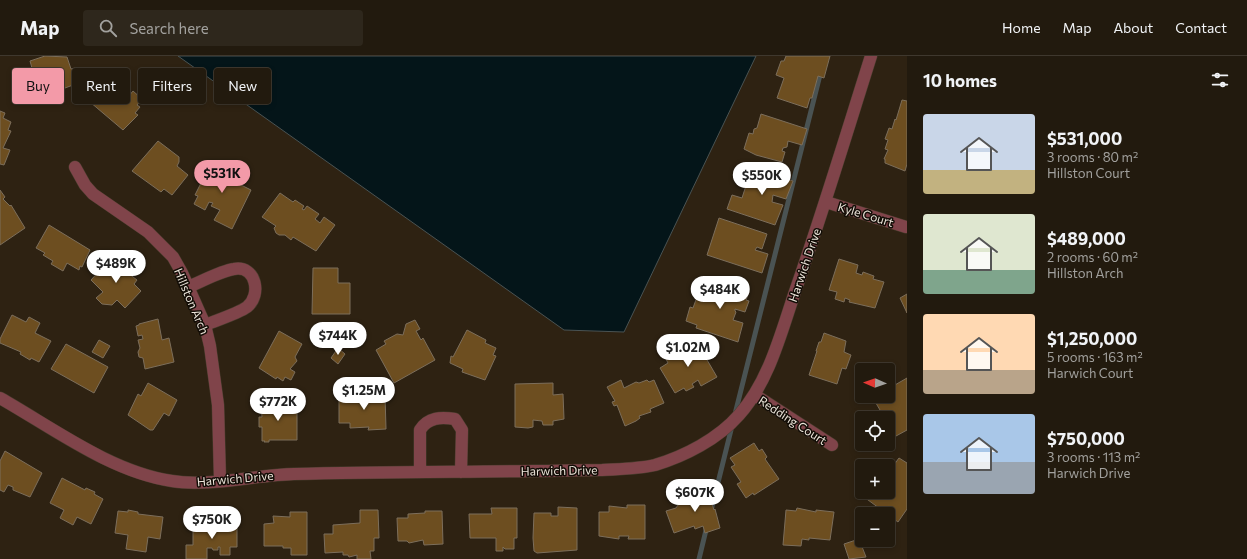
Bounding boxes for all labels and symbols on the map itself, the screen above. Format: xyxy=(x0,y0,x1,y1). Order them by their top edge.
pin: $531K xyxy=(194,160,250,194)
pin: $550K xyxy=(734,162,790,196)
street label: Kyle Court xyxy=(837,199,896,229)
street label: Harwich Drive xyxy=(785,226,823,304)
pin: $489K xyxy=(88,250,144,284)
street label: Hillston Arch xyxy=(172,266,212,336)
pin: $484K xyxy=(692,276,748,310)
pin: $744K xyxy=(310,322,366,356)
pin: $1.02M xyxy=(655,334,721,368)
north arrow xyxy=(855,363,895,403)
pin: $1.25M xyxy=(331,377,397,411)
pin: $772K xyxy=(250,388,306,422)
street label: Redding Court xyxy=(756,393,830,447)
street label: Harwich Drive xyxy=(520,462,598,478)
street label: Harwich Drive xyxy=(196,468,274,488)
pin: $607K xyxy=(667,479,723,513)
pin: $750K xyxy=(184,506,240,540)

